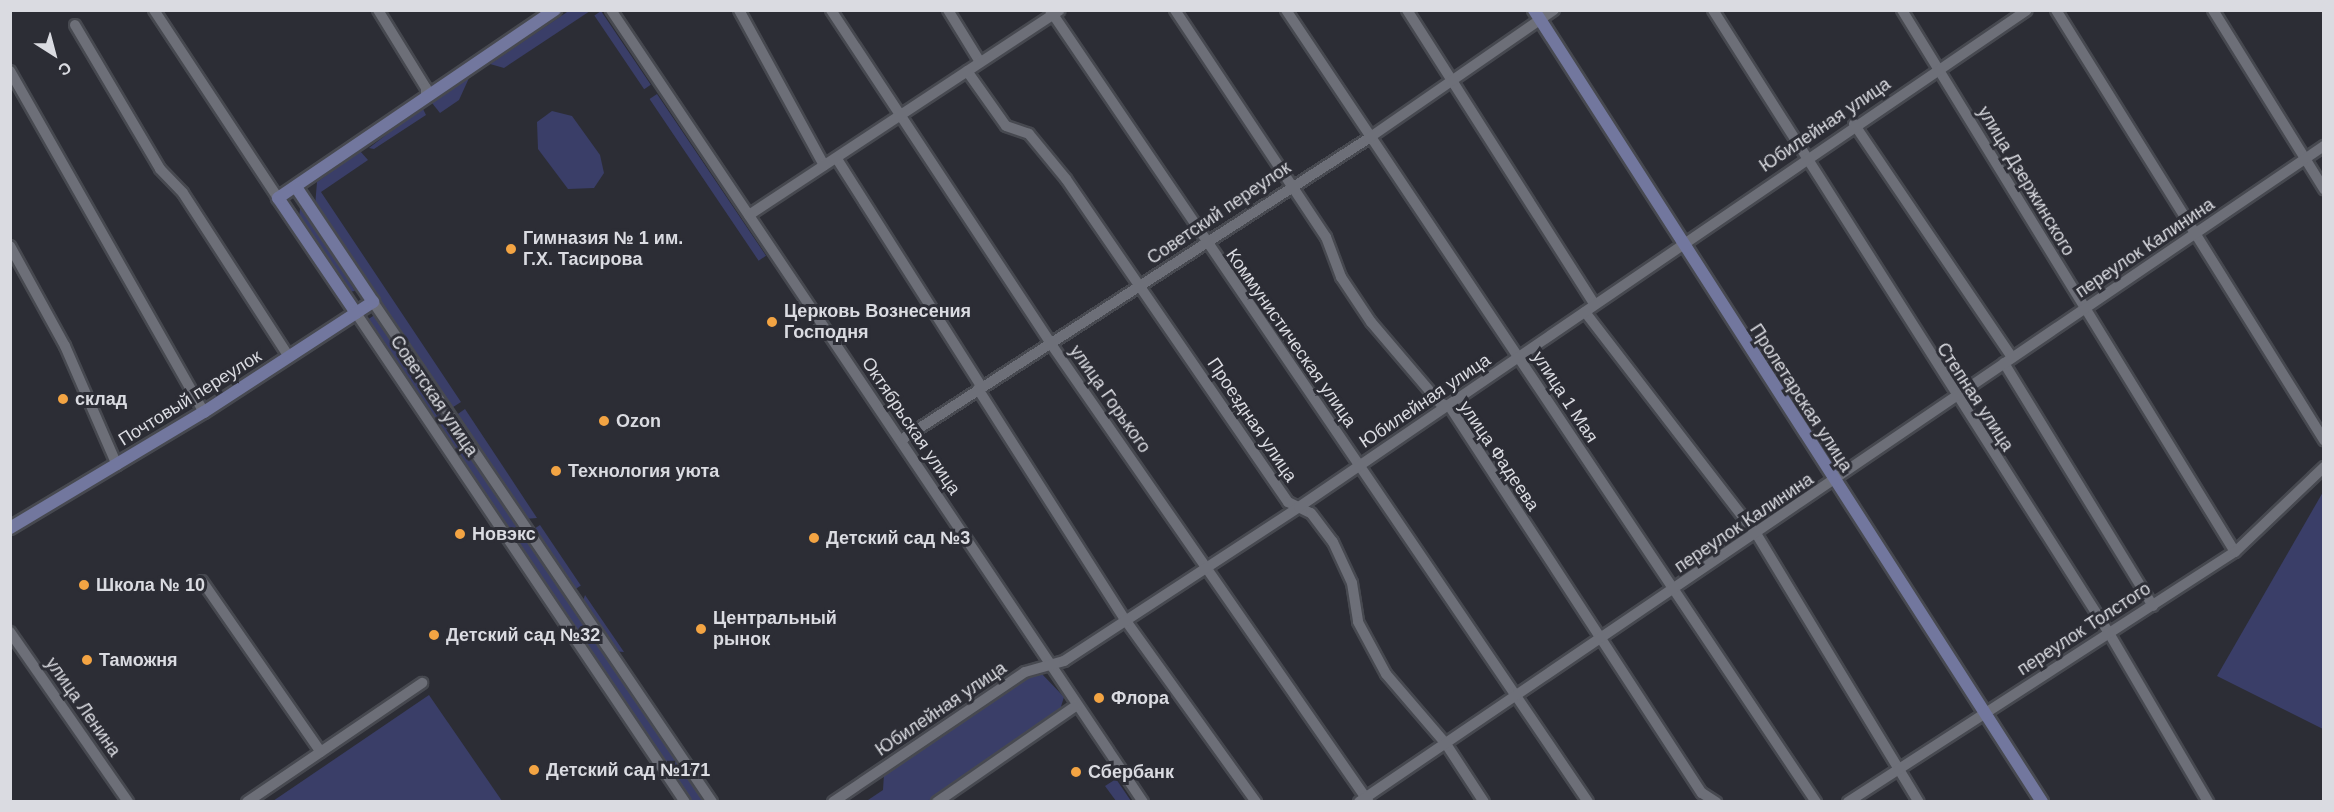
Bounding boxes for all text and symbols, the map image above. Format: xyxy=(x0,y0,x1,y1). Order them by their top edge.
north arrow xyxy=(24,24,84,84)
text: С xyxy=(55,59,75,79)
street label: Юбилейная улица xyxy=(1755,73,1895,177)
street label: улица Дзержинского xyxy=(1973,102,2079,260)
street label: Советский переулок xyxy=(1143,157,1295,269)
street label: переулок Калинина xyxy=(2071,194,2219,302)
place label: Гимназия № 1 им. Г.Х. Тасирова xyxy=(523,228,683,270)
marker: Гимназия № 1 им. Г.Х. Тасирова xyxy=(504,242,518,256)
street label: Коммунистическая улица xyxy=(1221,245,1361,431)
place label: Церковь Вознесения Господня xyxy=(784,301,971,344)
marker: Церковь Вознесения Господня xyxy=(765,315,779,329)
street label: Пролетарская улица xyxy=(1745,320,1857,476)
street label: Советская улица xyxy=(386,331,482,461)
street label: Степная улица xyxy=(1932,339,2018,455)
street label: улица Горького xyxy=(1065,341,1155,457)
street label: Почтовый переулок xyxy=(115,345,265,451)
street label: улица 1 Мая xyxy=(1527,347,1603,447)
street label: Юбилейная улица xyxy=(1355,349,1495,453)
street label: Октябрьская улица xyxy=(857,353,965,499)
street label: Проездная улица xyxy=(1202,354,1302,486)
place label: склад xyxy=(75,388,127,410)
marker: склад xyxy=(56,392,70,406)
street label: улица Фадеева xyxy=(1454,397,1544,515)
place label: Ozon xyxy=(616,410,661,432)
marker: Ozon xyxy=(597,414,611,428)
place label: Технология уюта xyxy=(568,460,719,482)
marker: Технология уюта xyxy=(549,464,563,478)
street label: переулок Калинина xyxy=(1670,469,1818,577)
place label: Новэкс xyxy=(472,523,536,545)
marker: Новэкс xyxy=(453,527,467,541)
place label: Детский сад №3 xyxy=(826,527,970,549)
marker: Детский сад №3 xyxy=(807,531,821,545)
place label: Школа № 10 xyxy=(96,574,205,596)
marker: Школа № 10 xyxy=(77,578,91,592)
street label: переулок Толстого xyxy=(2013,578,2155,680)
place label: Центральный рынок xyxy=(713,608,837,650)
marker: Центральный рынок xyxy=(694,622,708,636)
place label: Детский сад №32 xyxy=(446,624,600,646)
marker: Детский сад №32 xyxy=(427,628,441,642)
place label: Таможня xyxy=(99,649,178,671)
street label: улица Ленина xyxy=(41,653,125,761)
marker: Таможня xyxy=(80,653,94,667)
street label: Юбилейная улица xyxy=(871,657,1011,761)
place label: Флора xyxy=(1111,687,1169,709)
marker: Флора xyxy=(1092,691,1106,705)
place label: Детский сад №171 xyxy=(546,759,710,781)
place label: Сбербанк xyxy=(1088,761,1174,783)
marker: Детский сад №171 xyxy=(527,763,541,777)
marker: Сбербанк xyxy=(1069,765,1083,779)

